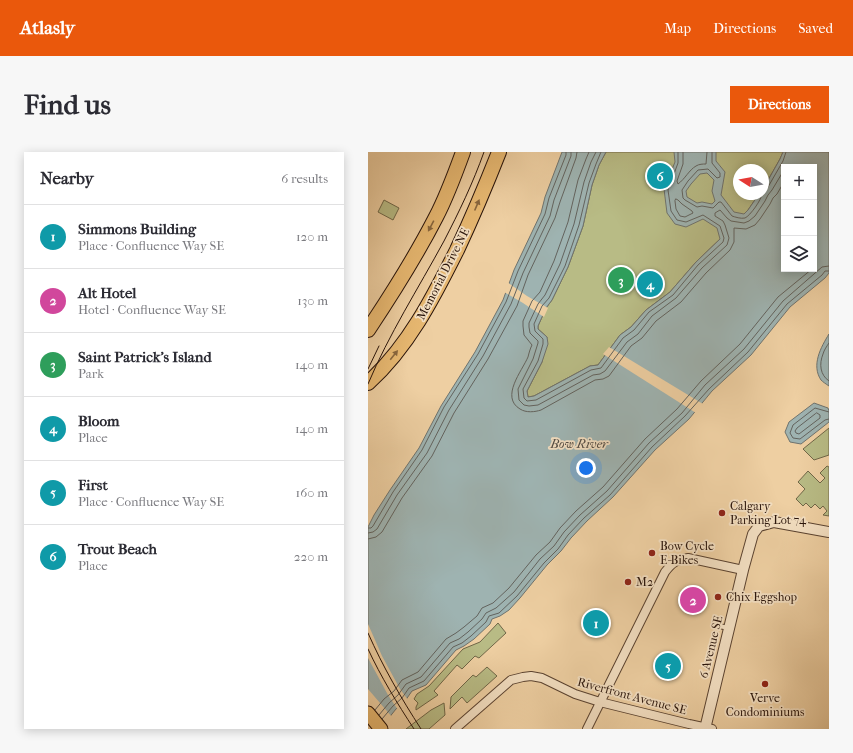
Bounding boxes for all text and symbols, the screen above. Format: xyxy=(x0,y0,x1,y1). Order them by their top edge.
text: Atlasly xyxy=(20,17,75,39)
text: Map xyxy=(664,20,691,37)
text: Directions xyxy=(713,20,776,37)
text: Saved xyxy=(798,20,833,37)
button: Directions xyxy=(730,86,829,123)
text: Find us xyxy=(24,88,111,121)
pin: 6 xyxy=(647,161,673,191)
north arrow xyxy=(733,164,769,200)
map controls xyxy=(781,164,817,272)
button: + xyxy=(781,164,817,200)
text: Nearby xyxy=(40,168,94,188)
text: 6 results xyxy=(281,171,328,186)
one-way arrow xyxy=(475,198,481,210)
button: − xyxy=(781,200,817,236)
text: Simmons Building xyxy=(78,220,196,238)
one-way arrow xyxy=(428,221,435,232)
street label: Memorial Drive NE xyxy=(414,226,472,322)
text: 1 xyxy=(51,229,55,244)
text: 120 m xyxy=(296,229,328,244)
button: layers xyxy=(781,236,817,272)
text: Place · Confluence Way SE xyxy=(78,238,224,253)
pin: 3 xyxy=(608,265,634,295)
pin: 4 xyxy=(637,269,663,299)
text: Alt Hotel xyxy=(78,284,136,302)
text: 2 xyxy=(50,293,56,308)
text: 130 m xyxy=(297,293,328,308)
text: Hotel · Confluence Way SE xyxy=(78,302,226,317)
text: Saint Patrick's Island xyxy=(78,348,212,366)
one-way arrow xyxy=(390,349,398,360)
text: 3 xyxy=(50,357,56,372)
text: 140 m xyxy=(295,357,328,372)
text: Park xyxy=(78,366,104,381)
text: Bloom xyxy=(78,412,119,430)
text: 4 xyxy=(49,421,57,436)
text: 140 m xyxy=(295,421,328,436)
text: Place xyxy=(78,430,108,445)
water label: Bow River xyxy=(549,436,609,451)
your location xyxy=(576,458,596,478)
text: First xyxy=(78,476,108,494)
text: 5 xyxy=(50,485,56,500)
text: 160 m xyxy=(296,485,328,500)
text: Place · Confluence Way SE xyxy=(78,494,224,509)
place label: Calgary Parking Lot 74 xyxy=(730,499,807,527)
marker: Calgary Parking Lot 74 xyxy=(717,508,727,518)
place label: Bow Cycle E-Bikes xyxy=(660,539,714,567)
text: Trout Beach xyxy=(78,540,157,558)
marker: Bow Cycle E-Bikes xyxy=(647,548,657,558)
text: 6 xyxy=(49,549,57,564)
text: 220 m xyxy=(294,549,328,564)
text: Place xyxy=(78,558,108,573)
place label: M2 xyxy=(636,575,653,589)
marker: M2 xyxy=(623,577,633,587)
pin: 2 xyxy=(680,585,706,615)
place label: Chix Eggshop xyxy=(726,590,797,604)
marker: Chix Eggshop xyxy=(713,592,723,602)
pin: 1 xyxy=(583,608,609,638)
street label: 6 Avenue SE xyxy=(696,614,726,680)
pin: 5 xyxy=(655,651,681,681)
street label: Riverfront Avenue SE xyxy=(576,675,688,717)
marker: Verve Condominiums xyxy=(760,679,770,689)
place label: Verve Condominiums xyxy=(726,691,805,719)

